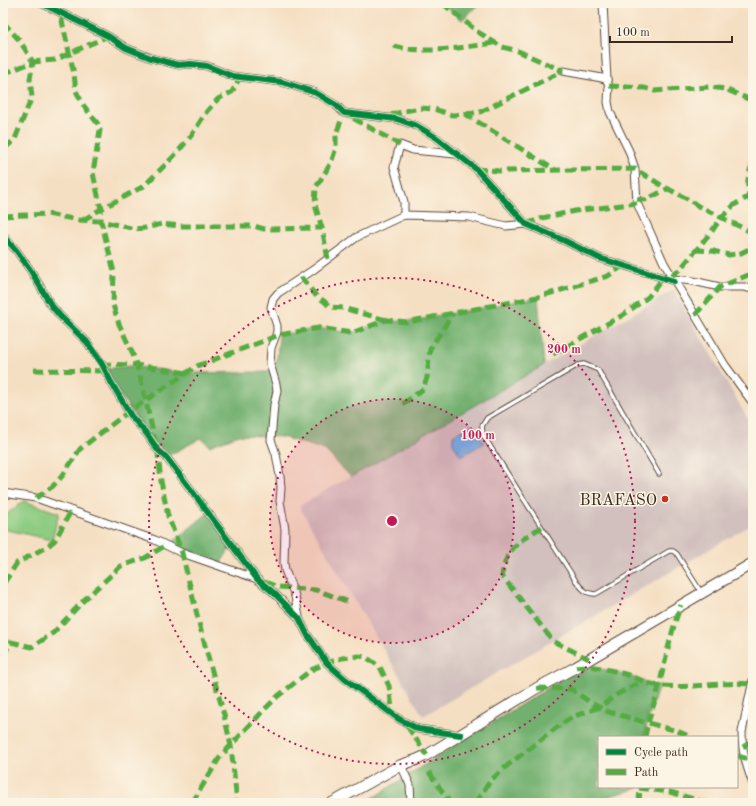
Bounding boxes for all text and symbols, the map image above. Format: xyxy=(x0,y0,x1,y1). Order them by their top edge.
scale bar xyxy=(610,18,732,44)
text: 100 m xyxy=(616,27,650,39)
text: 200 m xyxy=(547,344,581,356)
text: 100 m xyxy=(461,430,495,442)
place label: BRAFASO xyxy=(580,493,657,509)
marker: BRAFASO xyxy=(660,494,670,504)
centre of rings xyxy=(385,514,399,528)
legend xyxy=(598,736,738,788)
text: Cycle path xyxy=(634,747,689,759)
text: Path xyxy=(634,767,659,779)

